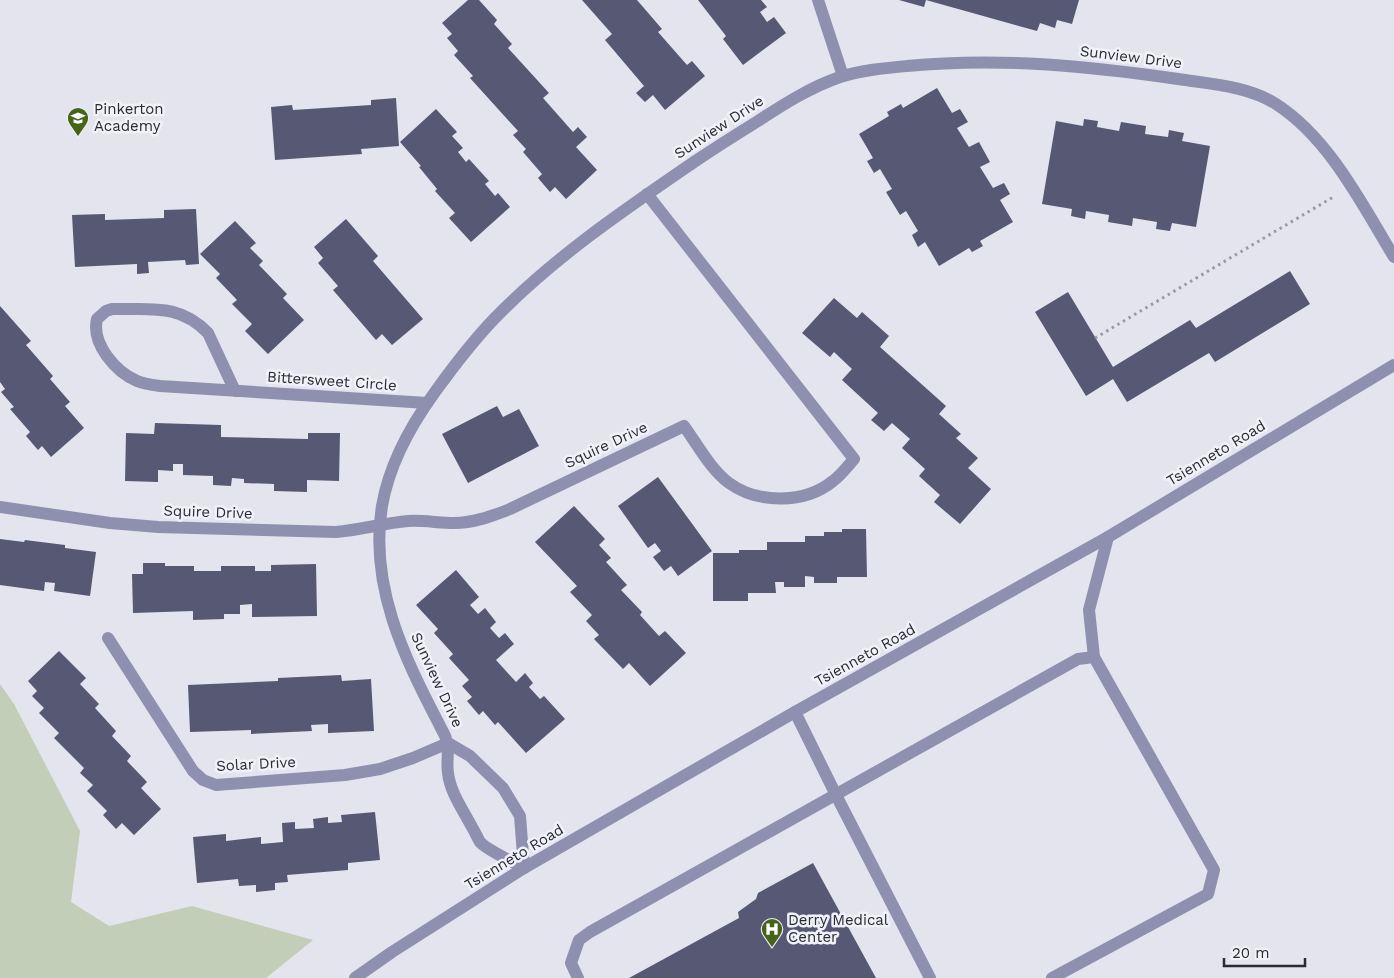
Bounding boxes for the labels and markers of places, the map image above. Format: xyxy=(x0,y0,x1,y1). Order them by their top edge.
place label: Pinkerton Academy xyxy=(94,100,164,135)
school or university icon: Pinkerton Academy xyxy=(66,106,90,137)
place label: Derry Medical Center xyxy=(788,911,889,946)
hospital icon: Derry Medical Center xyxy=(760,917,784,948)

